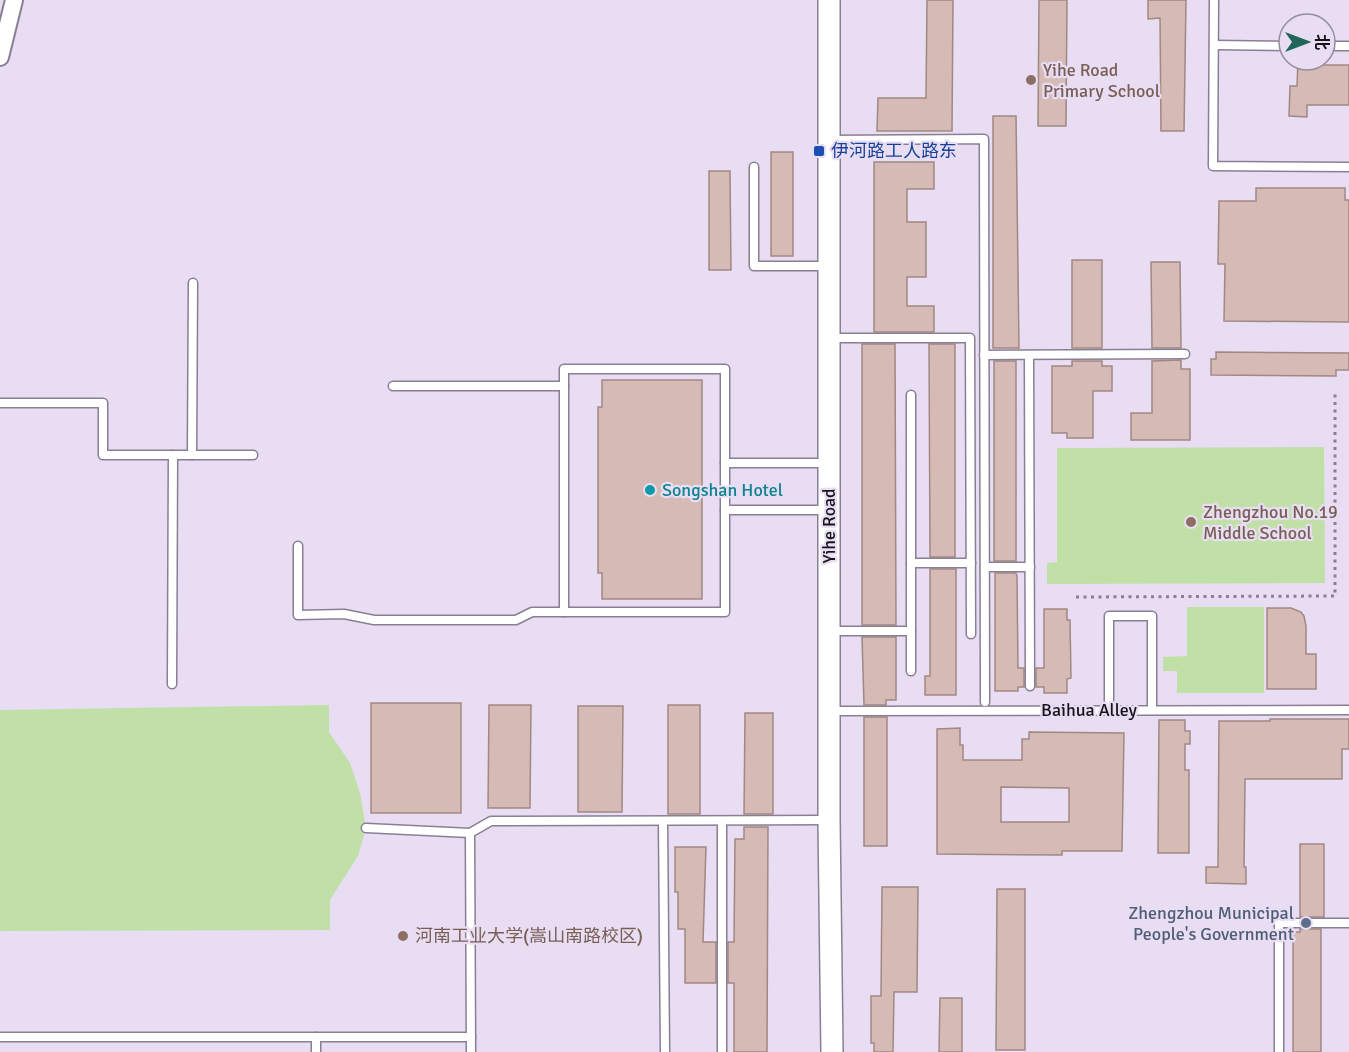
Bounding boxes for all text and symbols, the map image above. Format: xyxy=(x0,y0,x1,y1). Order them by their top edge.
north arrow xyxy=(1277,12,1337,72)
text: 北 xyxy=(1311,34,1331,50)
place label: Yihe Road Primary School xyxy=(1043,59,1160,102)
marker: Yihe Road Primary School xyxy=(1024,73,1038,87)
place label: 伊河路工人路东 xyxy=(831,140,957,162)
marker: 伊河路工人路东 xyxy=(812,144,826,158)
place label: Songshan Hotel xyxy=(662,479,783,501)
marker: Songshan Hotel xyxy=(643,483,657,497)
street label: Yihe Road xyxy=(818,488,840,564)
place label: Zhengzhou No.19 Middle School xyxy=(1203,501,1338,544)
marker: Zhengzhou No.19 Middle School xyxy=(1184,515,1198,529)
street label: Baihua Alley xyxy=(1041,699,1138,721)
place label: Zhengzhou Municipal People's Government xyxy=(1128,902,1294,945)
marker: Zhengzhou Municipal People's Government xyxy=(1299,916,1313,930)
place label: 河南工业大学(嵩山南路校区) xyxy=(415,925,643,947)
marker: 河南工业大学(嵩山南路校区) xyxy=(396,929,410,943)

